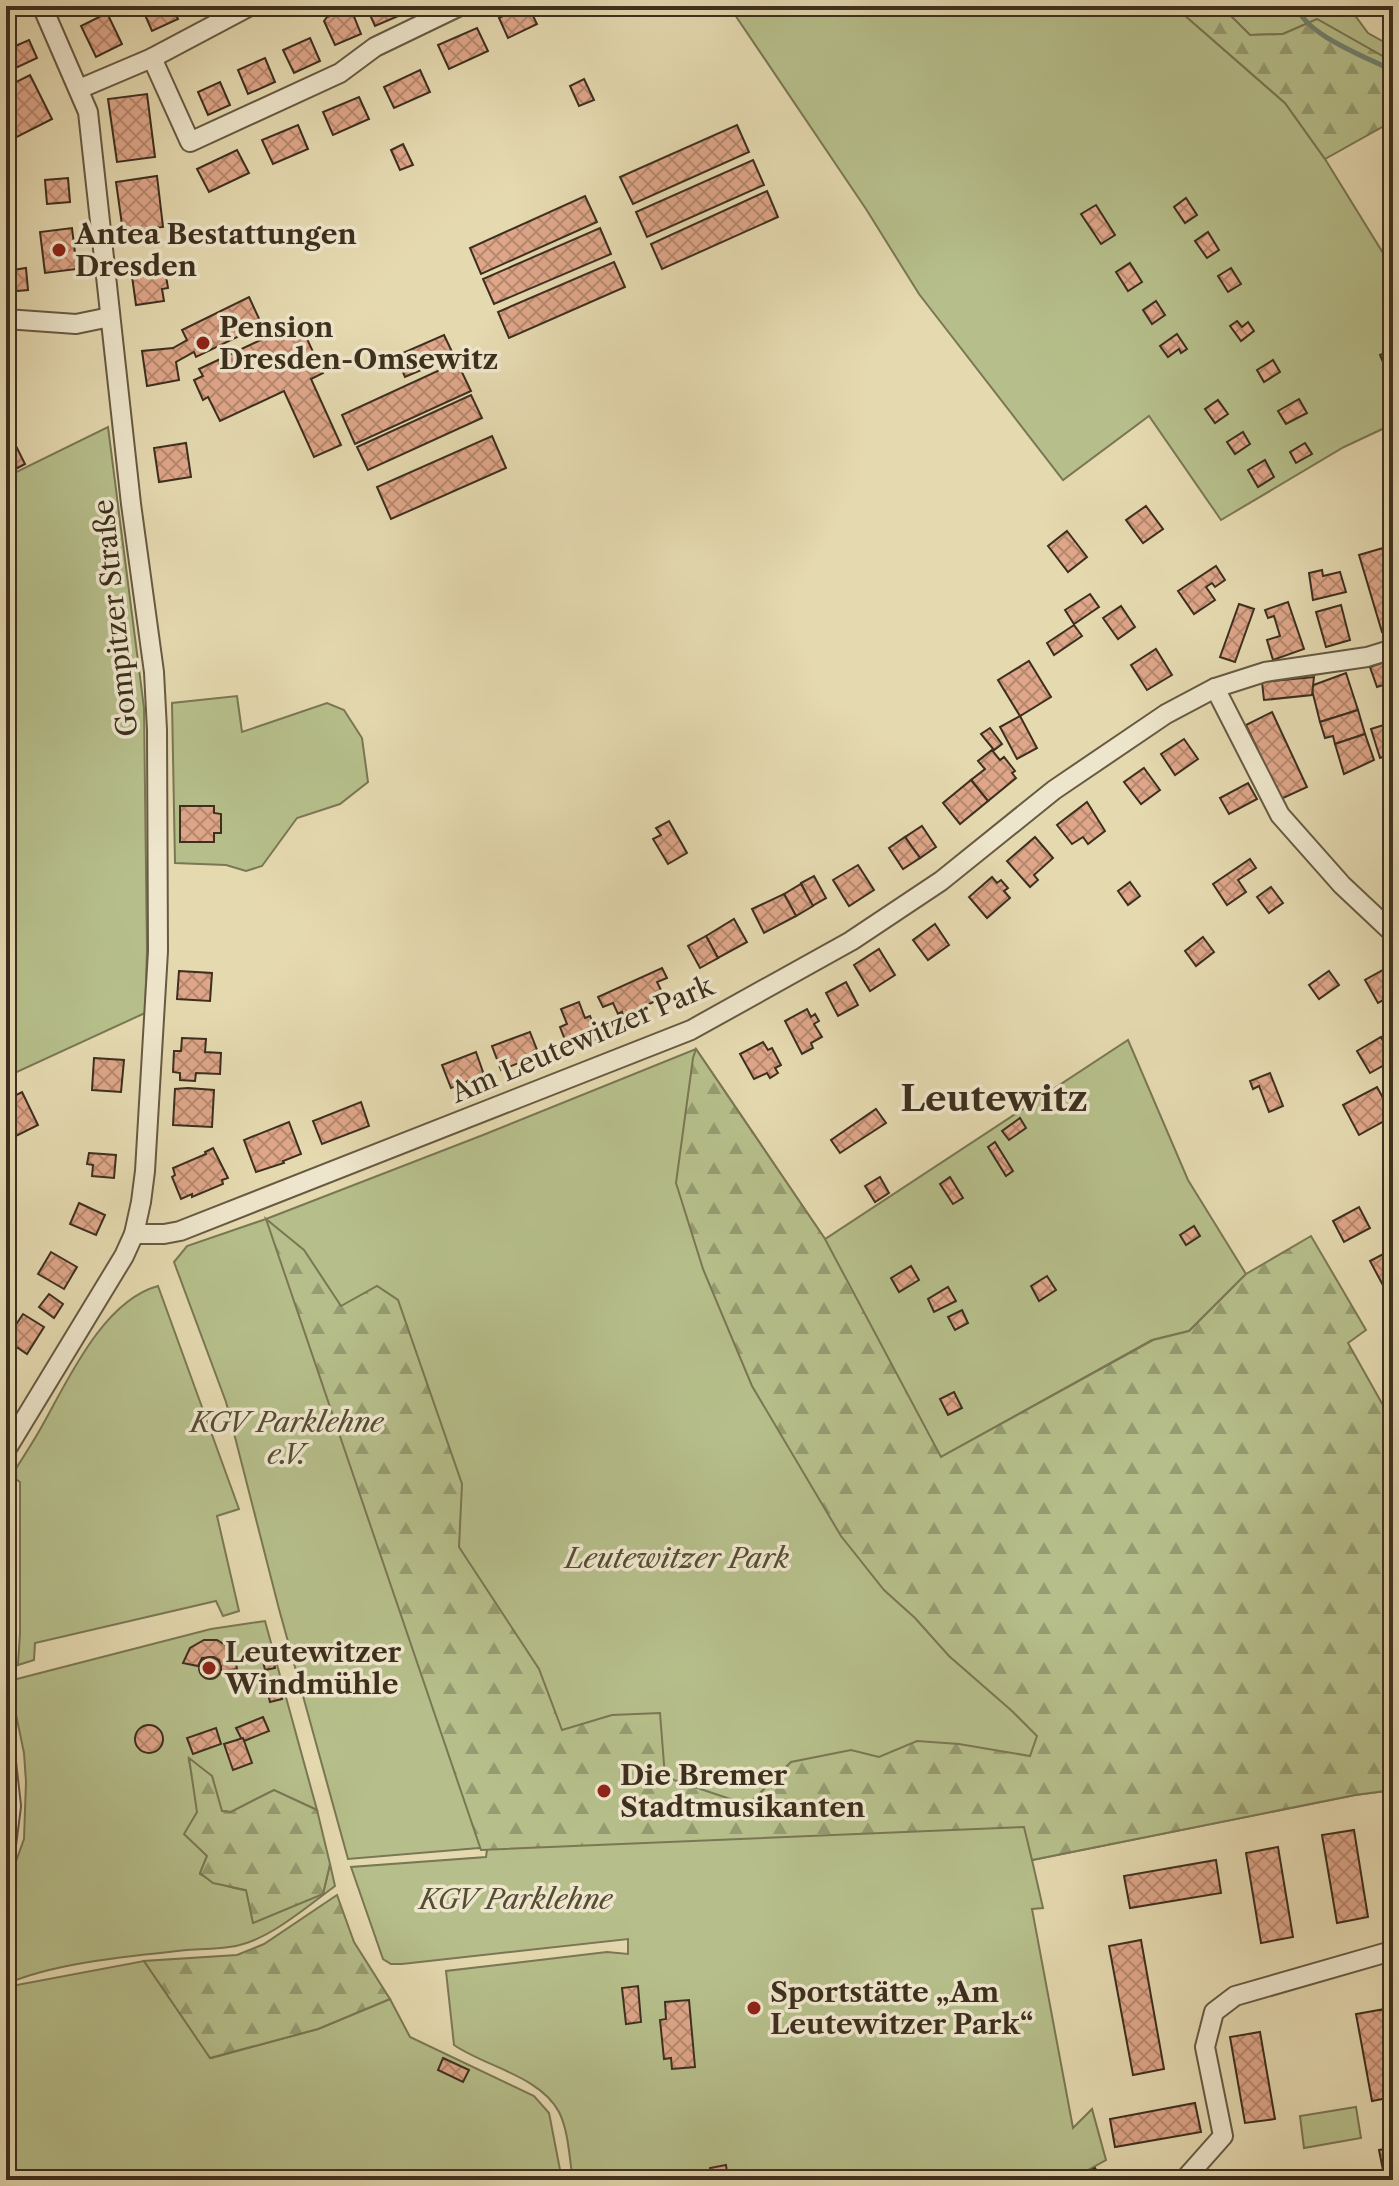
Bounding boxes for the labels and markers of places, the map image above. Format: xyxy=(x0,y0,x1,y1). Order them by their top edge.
place label: Antea Bestattungen Dresden xyxy=(74,217,357,283)
marker: Antea Bestattungen Dresden xyxy=(50,241,68,259)
place label: Pension Dresden-Omsewitz xyxy=(219,310,498,376)
marker: Pension Dresden-Omsewitz xyxy=(194,334,212,352)
place label: Leutewitzer Windmühle xyxy=(224,1635,402,1701)
marker: Leutewitzer Windmühle xyxy=(200,1659,218,1677)
place label: Die Bremer Stadtmusikanten xyxy=(620,1758,865,1824)
marker: Die Bremer Stadtmusikanten xyxy=(595,1782,613,1800)
place label: Sportstätte „Am Leutewitzer Park“ xyxy=(770,1975,1033,2041)
marker: Sportstätte „Am Leutewitzer Park“ xyxy=(745,1999,763,2017)

